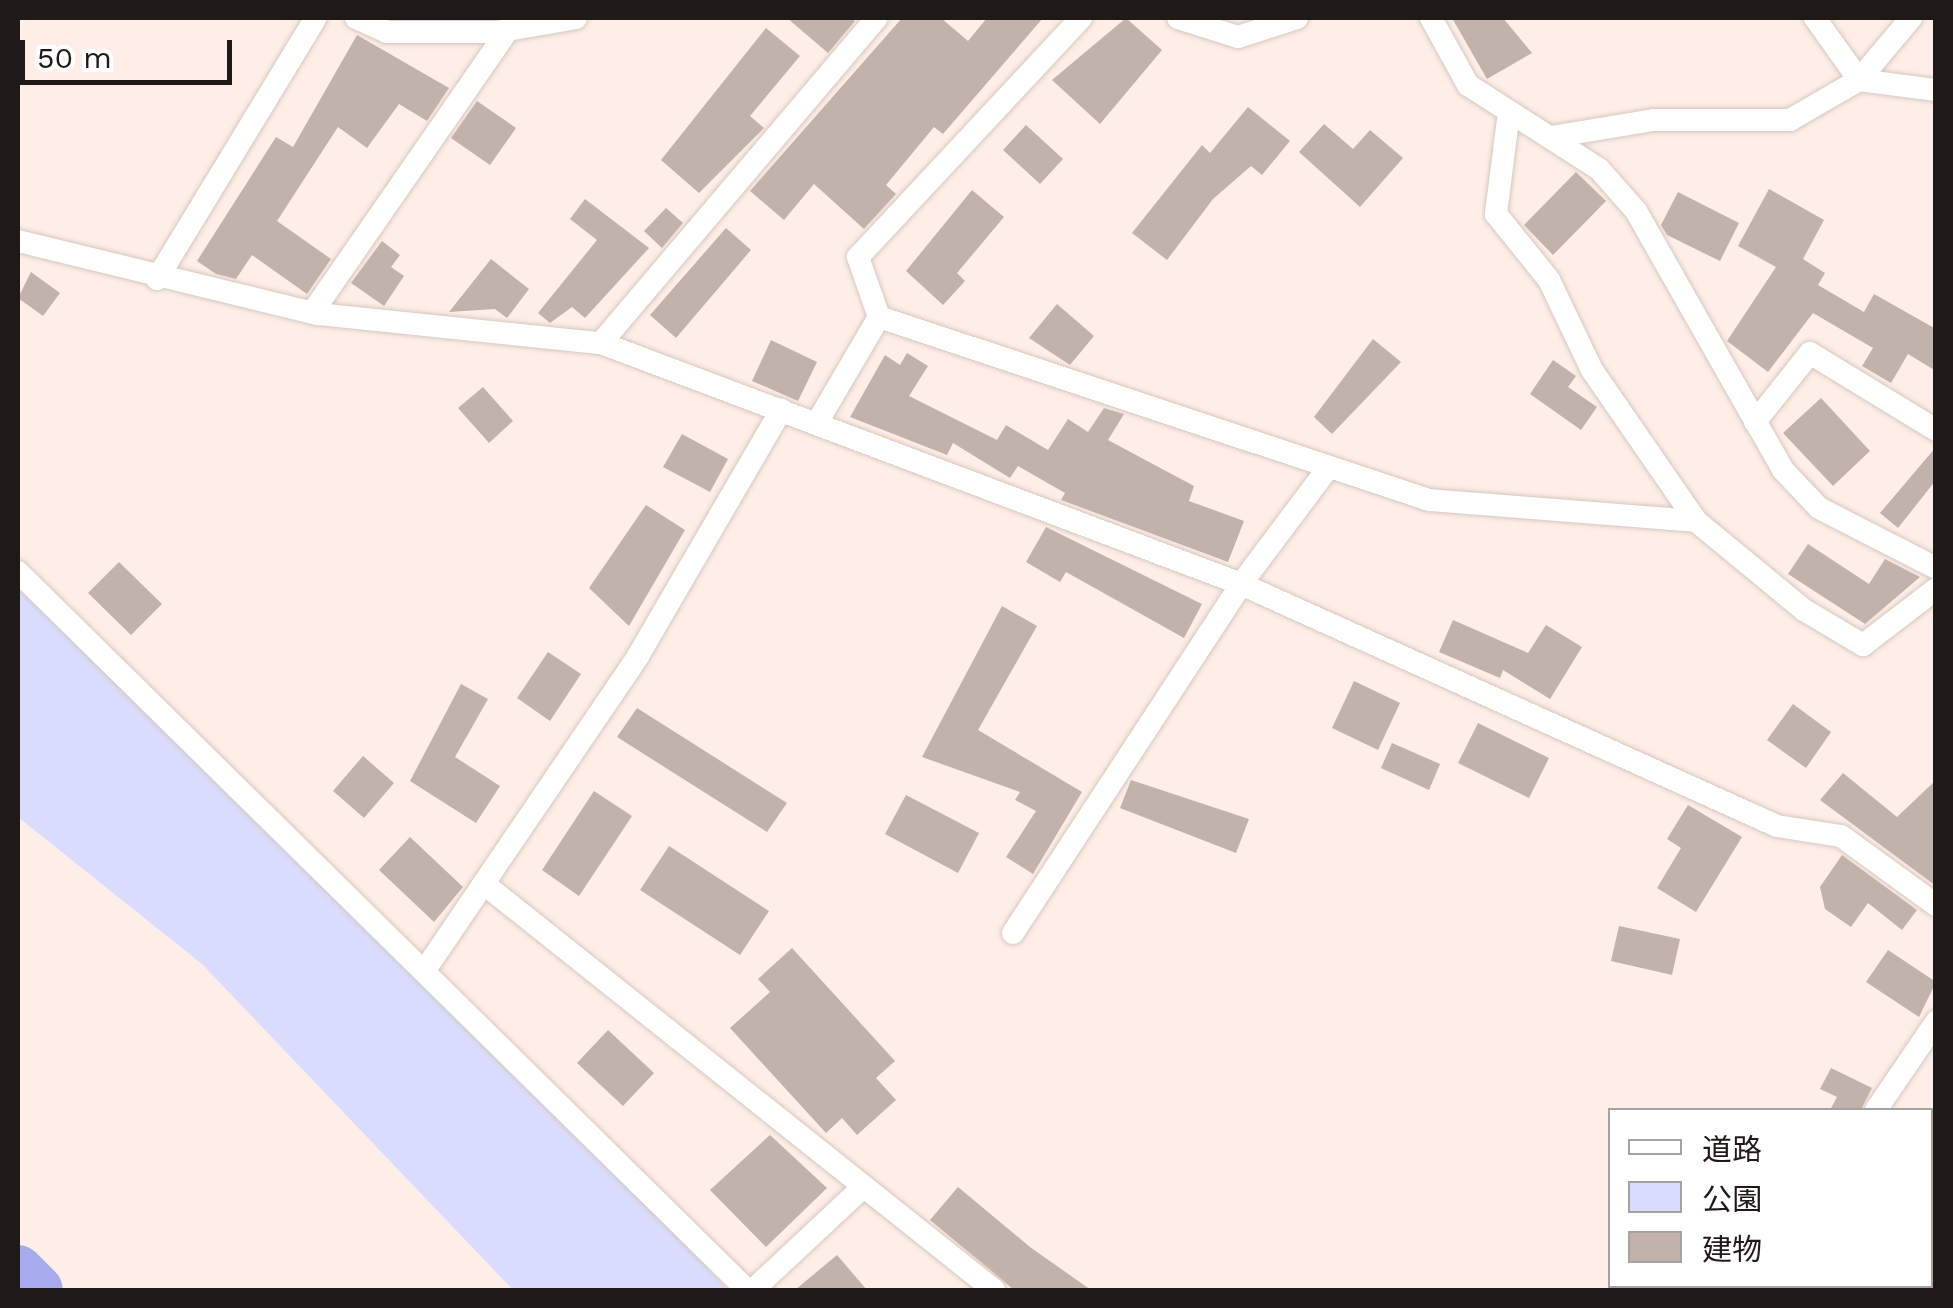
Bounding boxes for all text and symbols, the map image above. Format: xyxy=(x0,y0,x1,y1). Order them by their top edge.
scale bar xyxy=(25,20,238,82)
text: 50 m xyxy=(37,40,112,75)
legend xyxy=(1608,1108,1933,1288)
text: 道路 xyxy=(1702,1132,1762,1167)
text: 公園 xyxy=(1702,1182,1762,1217)
text: 建物 xyxy=(1702,1232,1762,1267)

